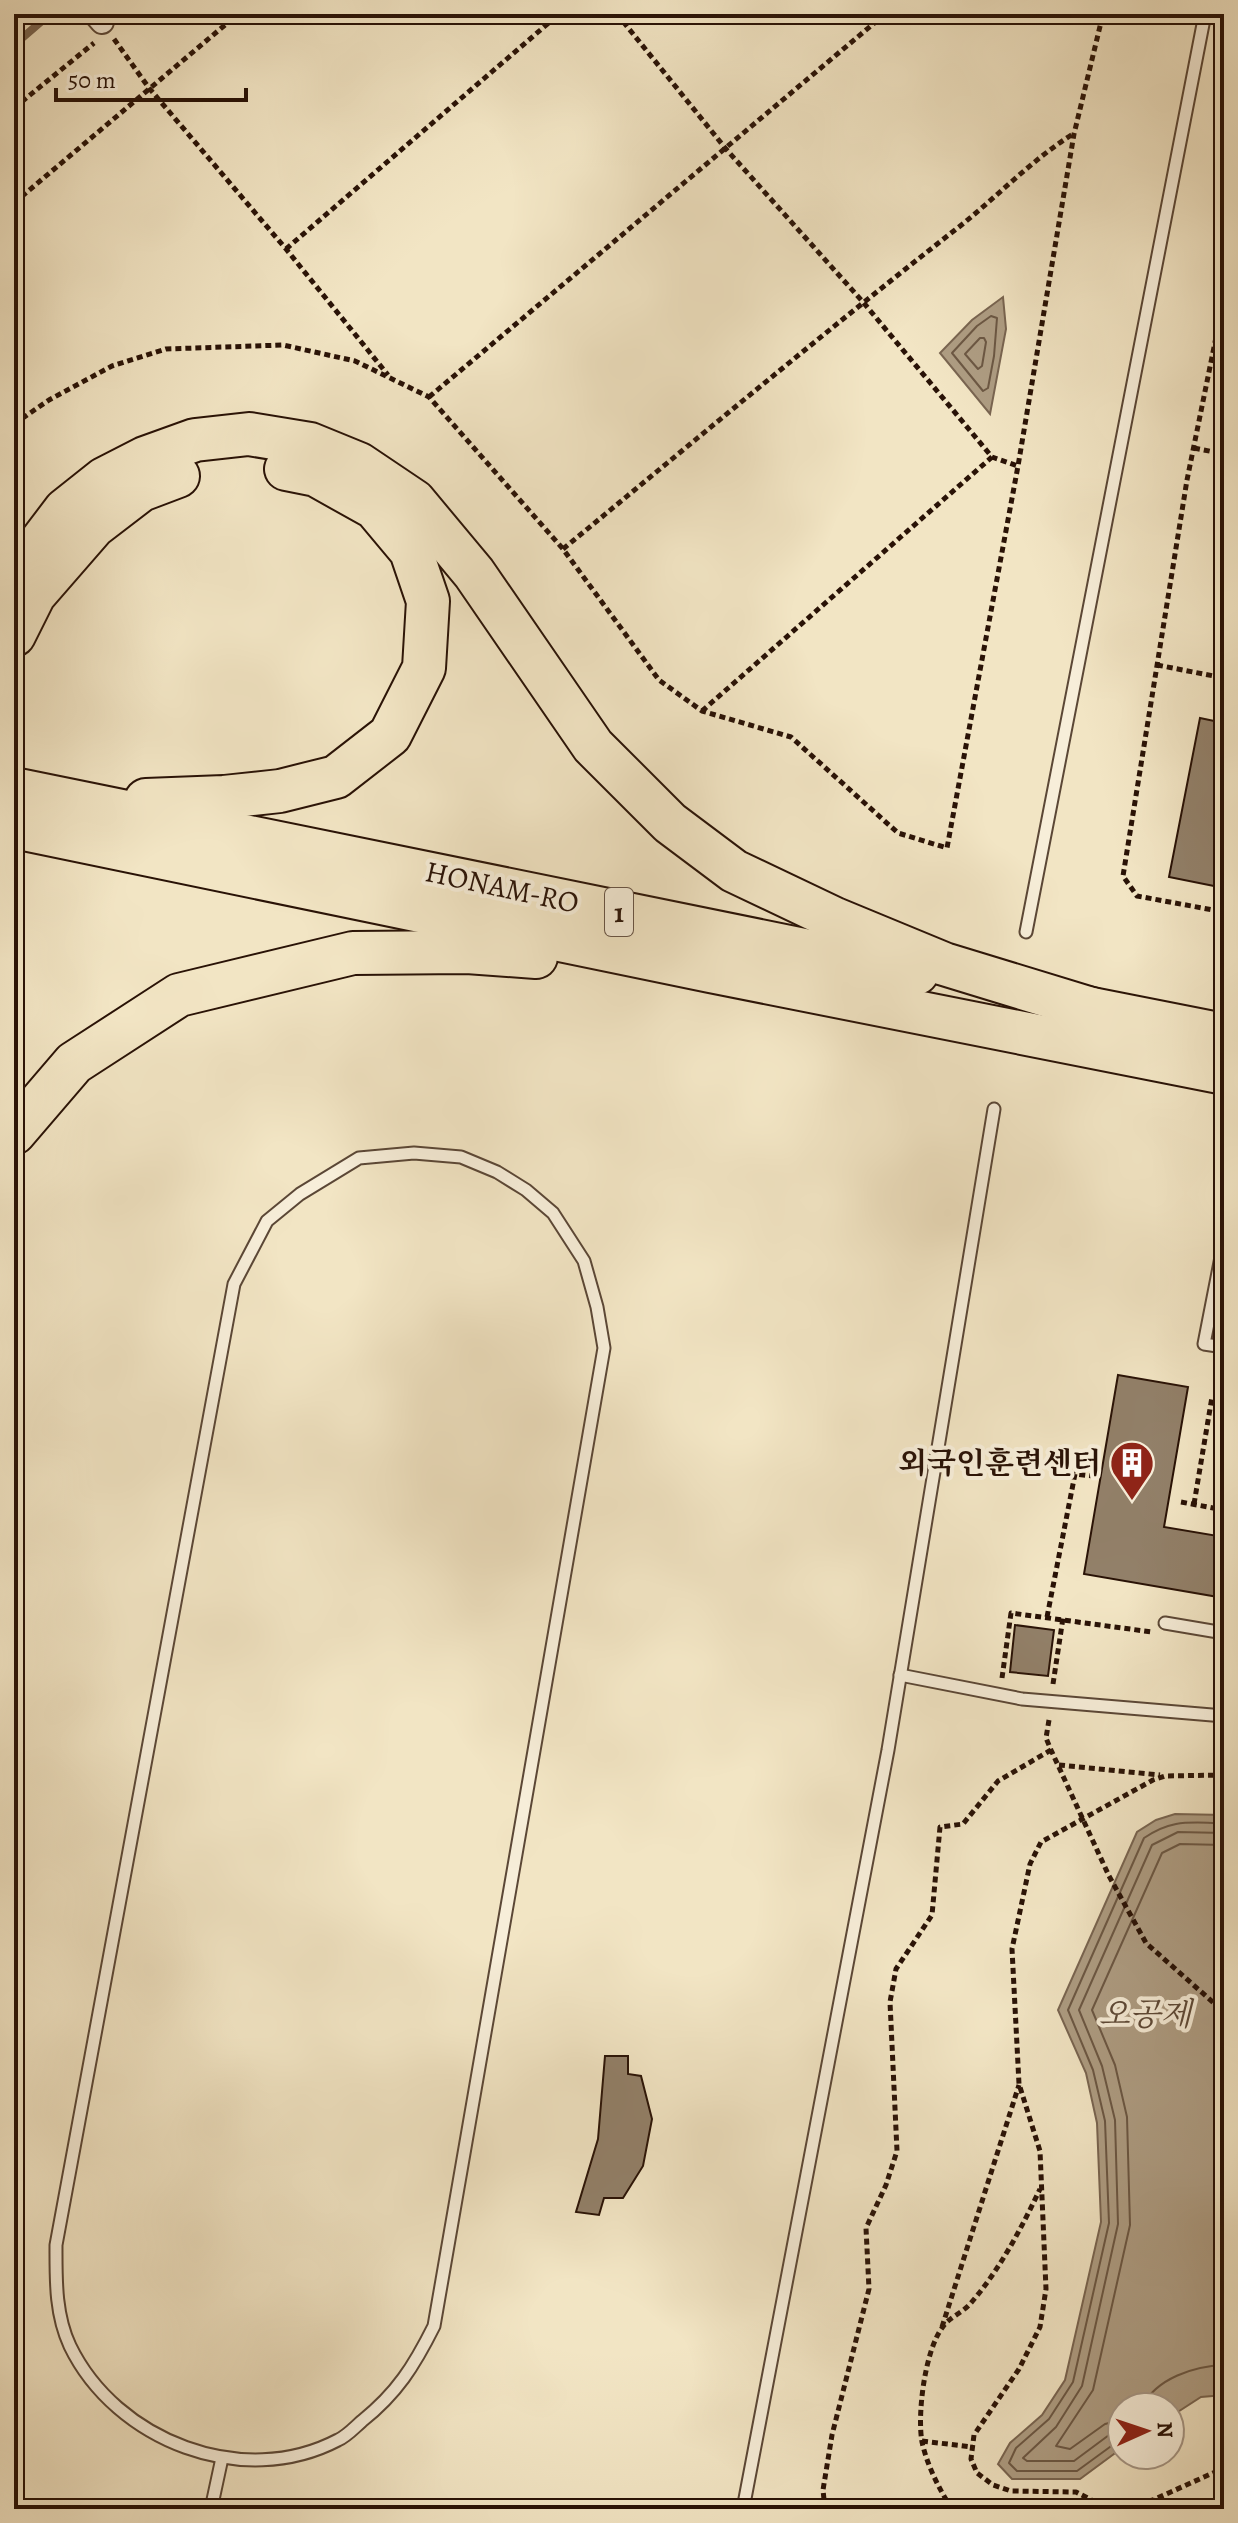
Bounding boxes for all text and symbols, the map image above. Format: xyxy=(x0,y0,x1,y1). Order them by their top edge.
scale bar xyxy=(56,52,246,102)
text: 50 m xyxy=(68,64,116,96)
street label: HONAM-RO xyxy=(422,851,582,923)
road number: 1 xyxy=(605,888,633,936)
building icon: 외국인훈련센터 xyxy=(1108,1439,1156,1502)
place label: 외국인훈련센터 xyxy=(898,1443,1101,1483)
water label: 오공제 xyxy=(1099,1992,1194,2036)
north arrow xyxy=(1106,2391,1186,2471)
text: N xyxy=(1150,2421,1180,2439)

